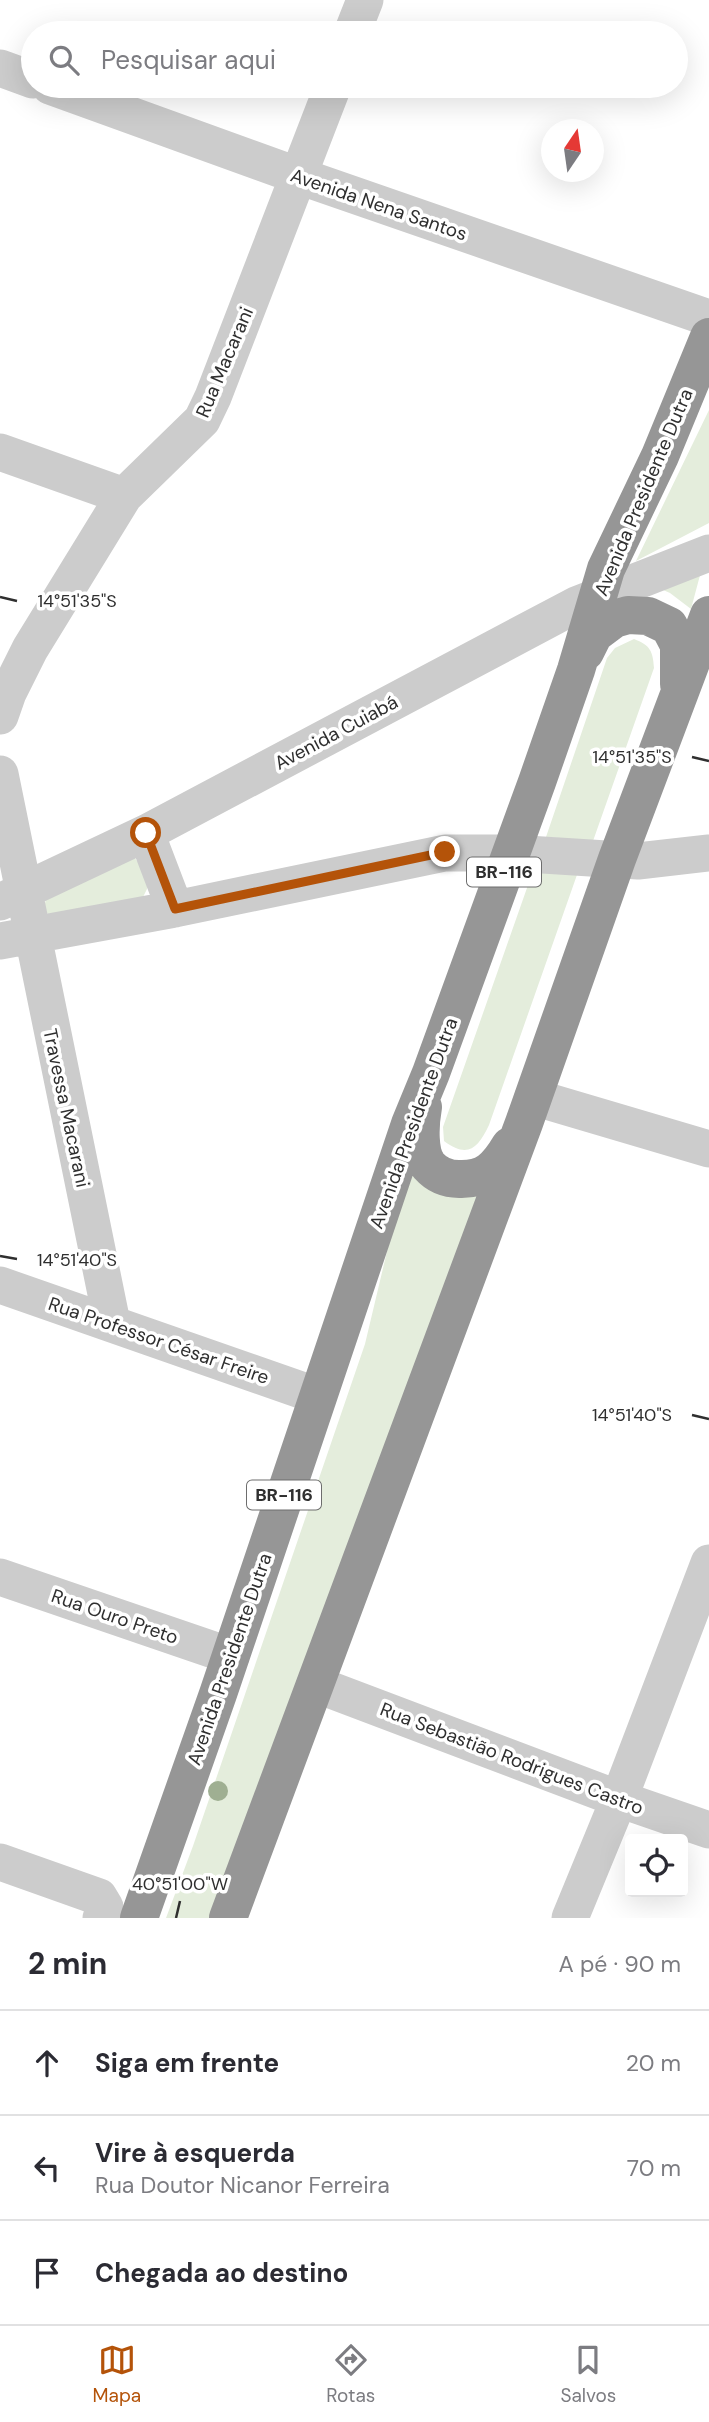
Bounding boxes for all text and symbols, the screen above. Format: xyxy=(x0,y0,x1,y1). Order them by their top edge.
search box xyxy=(21,21,688,98)
icon: search xyxy=(45,41,83,79)
text: Pesquisar aqui xyxy=(101,43,276,77)
north arrow xyxy=(541,119,604,182)
street label: Avenida Nena Santos xyxy=(287,163,470,246)
street label: Rua Macarani xyxy=(190,303,259,421)
street label: Avenida Presidente Dutra xyxy=(588,385,698,600)
text: 14°51'35"S xyxy=(37,589,117,613)
street label: Avenida Cuiabá xyxy=(270,689,402,775)
text: 14°51'35"S xyxy=(592,745,672,769)
route start xyxy=(130,817,161,848)
route end xyxy=(429,836,460,867)
road number: BR-116 xyxy=(467,858,541,886)
street label: Avenida Presidente Dutra xyxy=(364,1014,463,1232)
street label: Travessa Macarani xyxy=(37,1026,96,1190)
text: 14°51'40"S xyxy=(37,1248,117,1272)
street label: Rua Professor César Freire xyxy=(45,1291,273,1390)
text: 14°51'40"S xyxy=(592,1403,672,1427)
road number: BR-116 xyxy=(247,1480,321,1510)
street label: Avenida Presidente Dutra xyxy=(181,1550,278,1769)
street label: Rua Ouro Preto xyxy=(48,1583,182,1650)
street label: Rua Sebastião Rodrigues Castro xyxy=(377,1697,647,1820)
map controls xyxy=(625,1834,688,1897)
button: locate xyxy=(625,1834,688,1897)
text: 40°51'00"W xyxy=(132,1872,228,1896)
text: 2 min xyxy=(28,1944,107,1983)
text: A pé · 90 m xyxy=(559,1949,681,1979)
icon: ahead xyxy=(28,2044,66,2082)
text: Siga em frente xyxy=(95,2046,279,2080)
text: 20 m xyxy=(626,2048,681,2078)
text: Vire à esquerda xyxy=(95,2136,295,2170)
icon: left xyxy=(28,2149,66,2187)
text: 70 m xyxy=(627,2153,681,2183)
text: Rua Doutor Nicanor Ferreira xyxy=(95,2170,390,2200)
icon: arrive xyxy=(28,2254,66,2292)
text: Chegada ao destino xyxy=(95,2256,348,2290)
tab: Mapa xyxy=(93,2341,141,2408)
tab: Rotas xyxy=(326,2341,375,2408)
tab: Salvos xyxy=(560,2341,616,2408)

